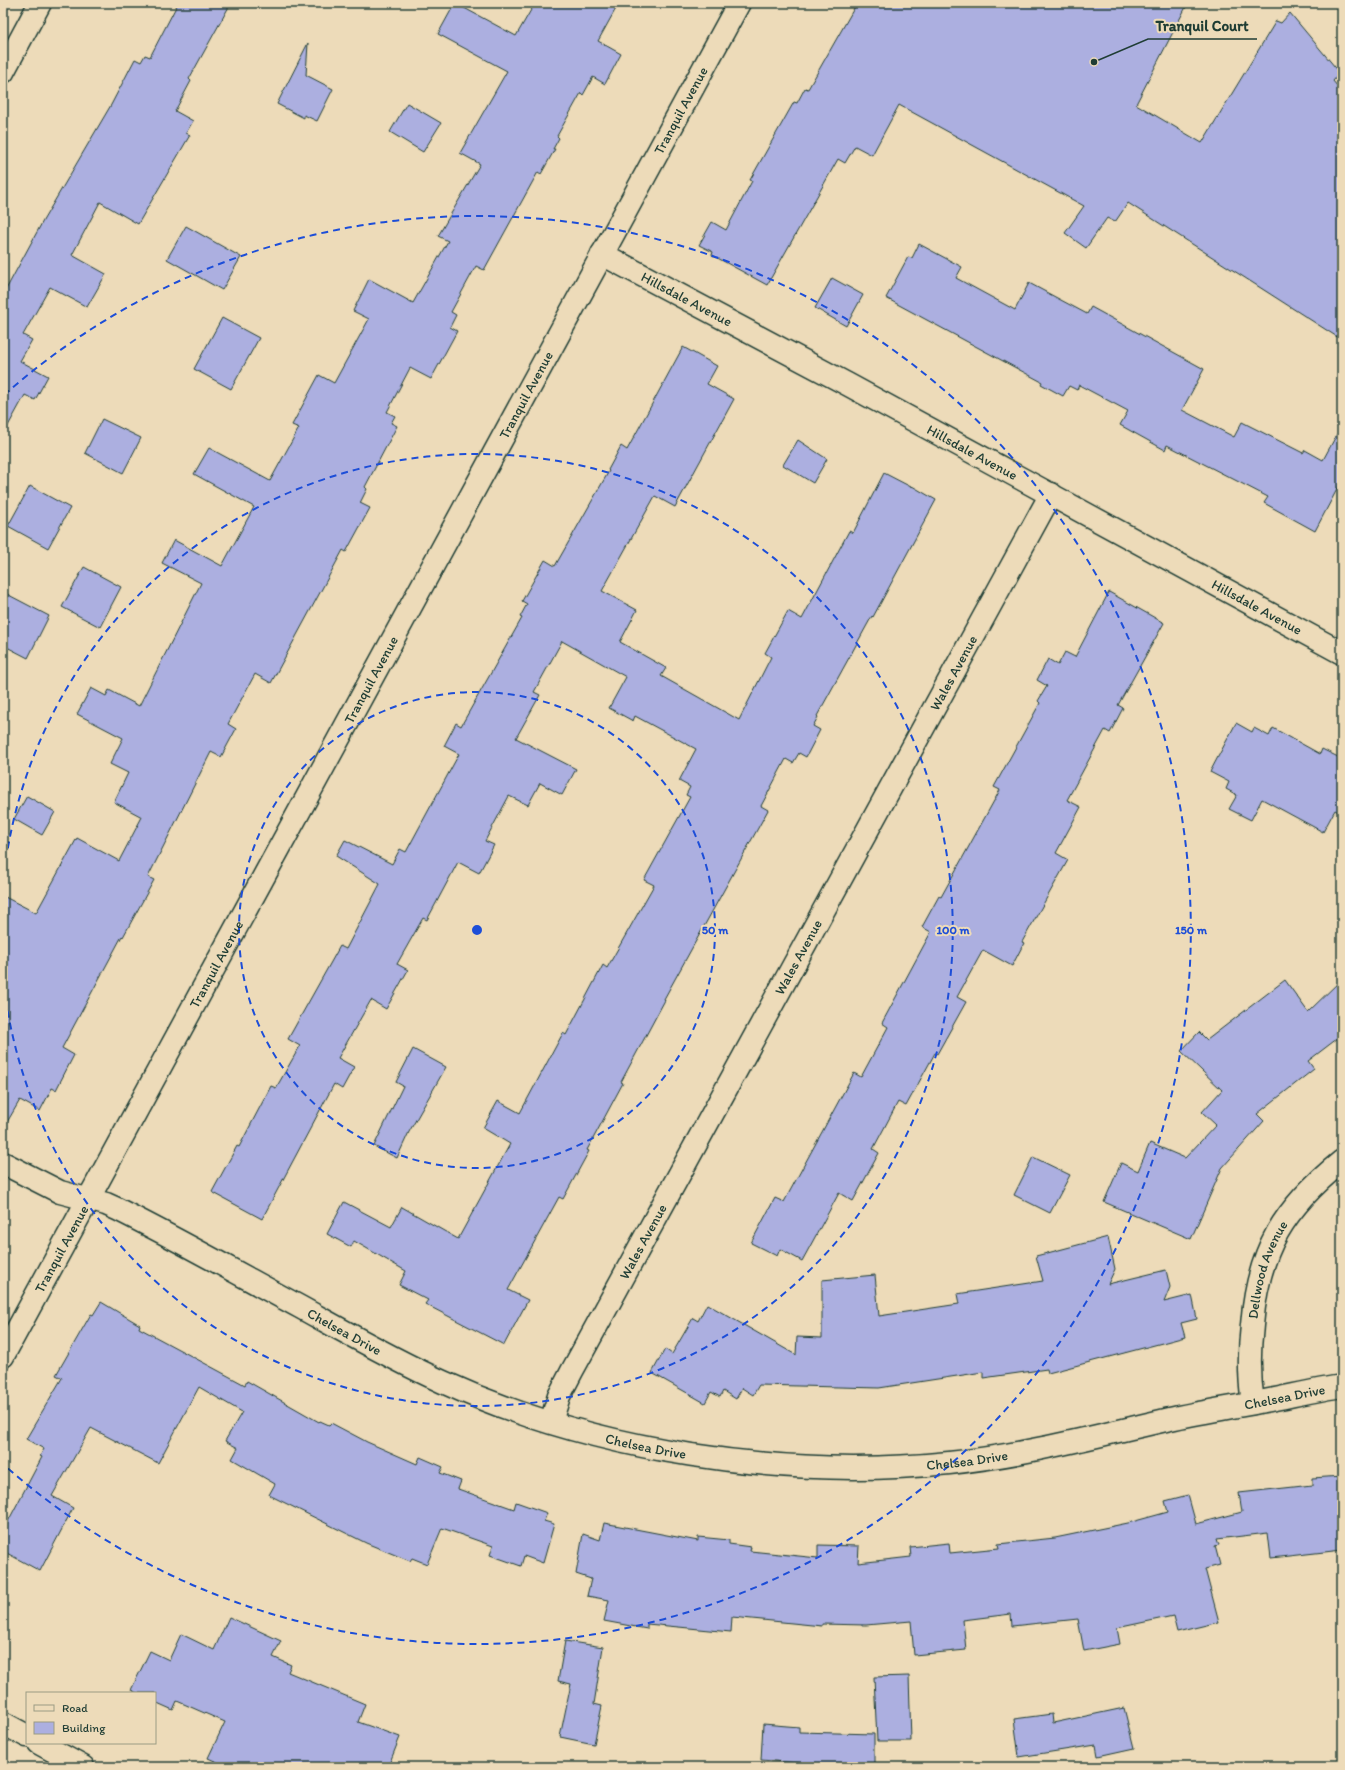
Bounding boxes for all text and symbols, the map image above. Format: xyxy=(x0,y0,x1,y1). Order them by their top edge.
callout: Tranquil Court xyxy=(1148,12,1257,39)
text: Tranquil Court xyxy=(1154,17,1249,36)
street label: Tranquil Avenue xyxy=(650,64,712,157)
street label: Hillsdale Avenue xyxy=(638,268,735,331)
street label: Tranquil Avenue xyxy=(496,348,557,442)
street label: Hillsdale Avenue xyxy=(924,421,1021,484)
street label: Hillsdale Avenue xyxy=(1209,576,1305,639)
street label: Wales Avenue xyxy=(926,632,981,714)
street label: Tranquil Avenue xyxy=(341,633,402,727)
street label: Wales Avenue xyxy=(771,916,826,998)
street label: Tranquil Avenue xyxy=(186,917,247,1011)
centre of rings xyxy=(470,923,484,937)
text: 50 m xyxy=(702,923,729,937)
text: 100 m xyxy=(936,923,970,937)
text: 150 m xyxy=(1175,923,1208,937)
street label: Wales Avenue xyxy=(616,1201,671,1282)
street label: Tranquil Avenue xyxy=(31,1202,93,1296)
street label: Dellwood Avenue xyxy=(1245,1217,1292,1320)
street label: Chelsea Drive xyxy=(304,1305,385,1359)
street label: Chelsea Drive xyxy=(1243,1381,1327,1414)
street label: Chelsea Drive xyxy=(604,1430,688,1463)
street label: Chelsea Drive xyxy=(926,1447,1010,1474)
legend xyxy=(26,1692,156,1744)
text: Road xyxy=(62,1701,88,1715)
text: Building xyxy=(62,1721,106,1735)

